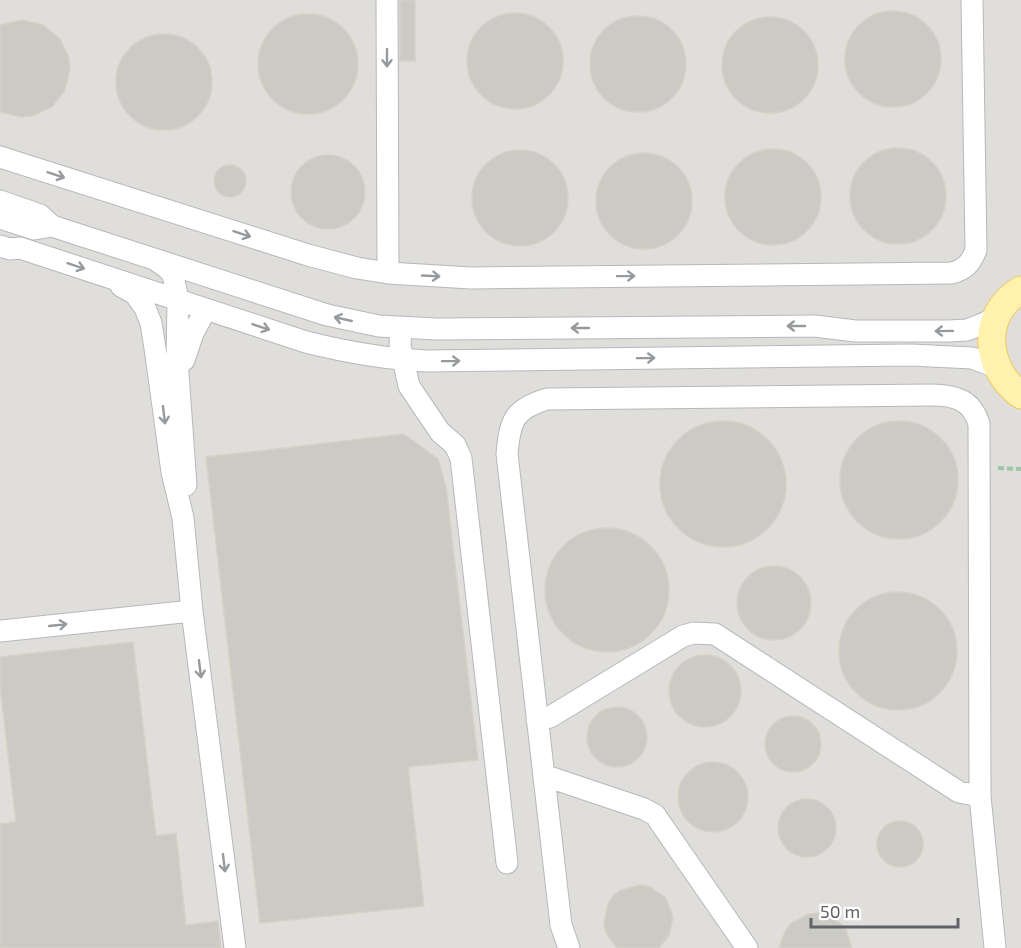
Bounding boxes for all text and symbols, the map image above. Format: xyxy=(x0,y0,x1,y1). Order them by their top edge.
one-way arrow xyxy=(381,48,393,68)
one-way arrow xyxy=(46,170,65,181)
one-way arrow xyxy=(232,229,251,240)
one-way arrow xyxy=(66,261,85,272)
one-way arrow xyxy=(616,270,636,282)
one-way arrow xyxy=(421,271,441,282)
one-way arrow xyxy=(334,313,353,325)
one-way arrow xyxy=(787,320,807,332)
one-way arrow xyxy=(251,322,270,333)
one-way arrow xyxy=(571,322,591,334)
one-way arrow xyxy=(935,325,955,337)
one-way arrow xyxy=(636,353,656,364)
one-way arrow xyxy=(441,355,461,367)
one-way arrow xyxy=(158,405,169,425)
one-way arrow xyxy=(48,619,68,630)
one-way arrow xyxy=(194,659,205,678)
one-way arrow xyxy=(219,852,230,872)
scale bar xyxy=(811,891,958,929)
text: 50 m xyxy=(820,900,860,922)

